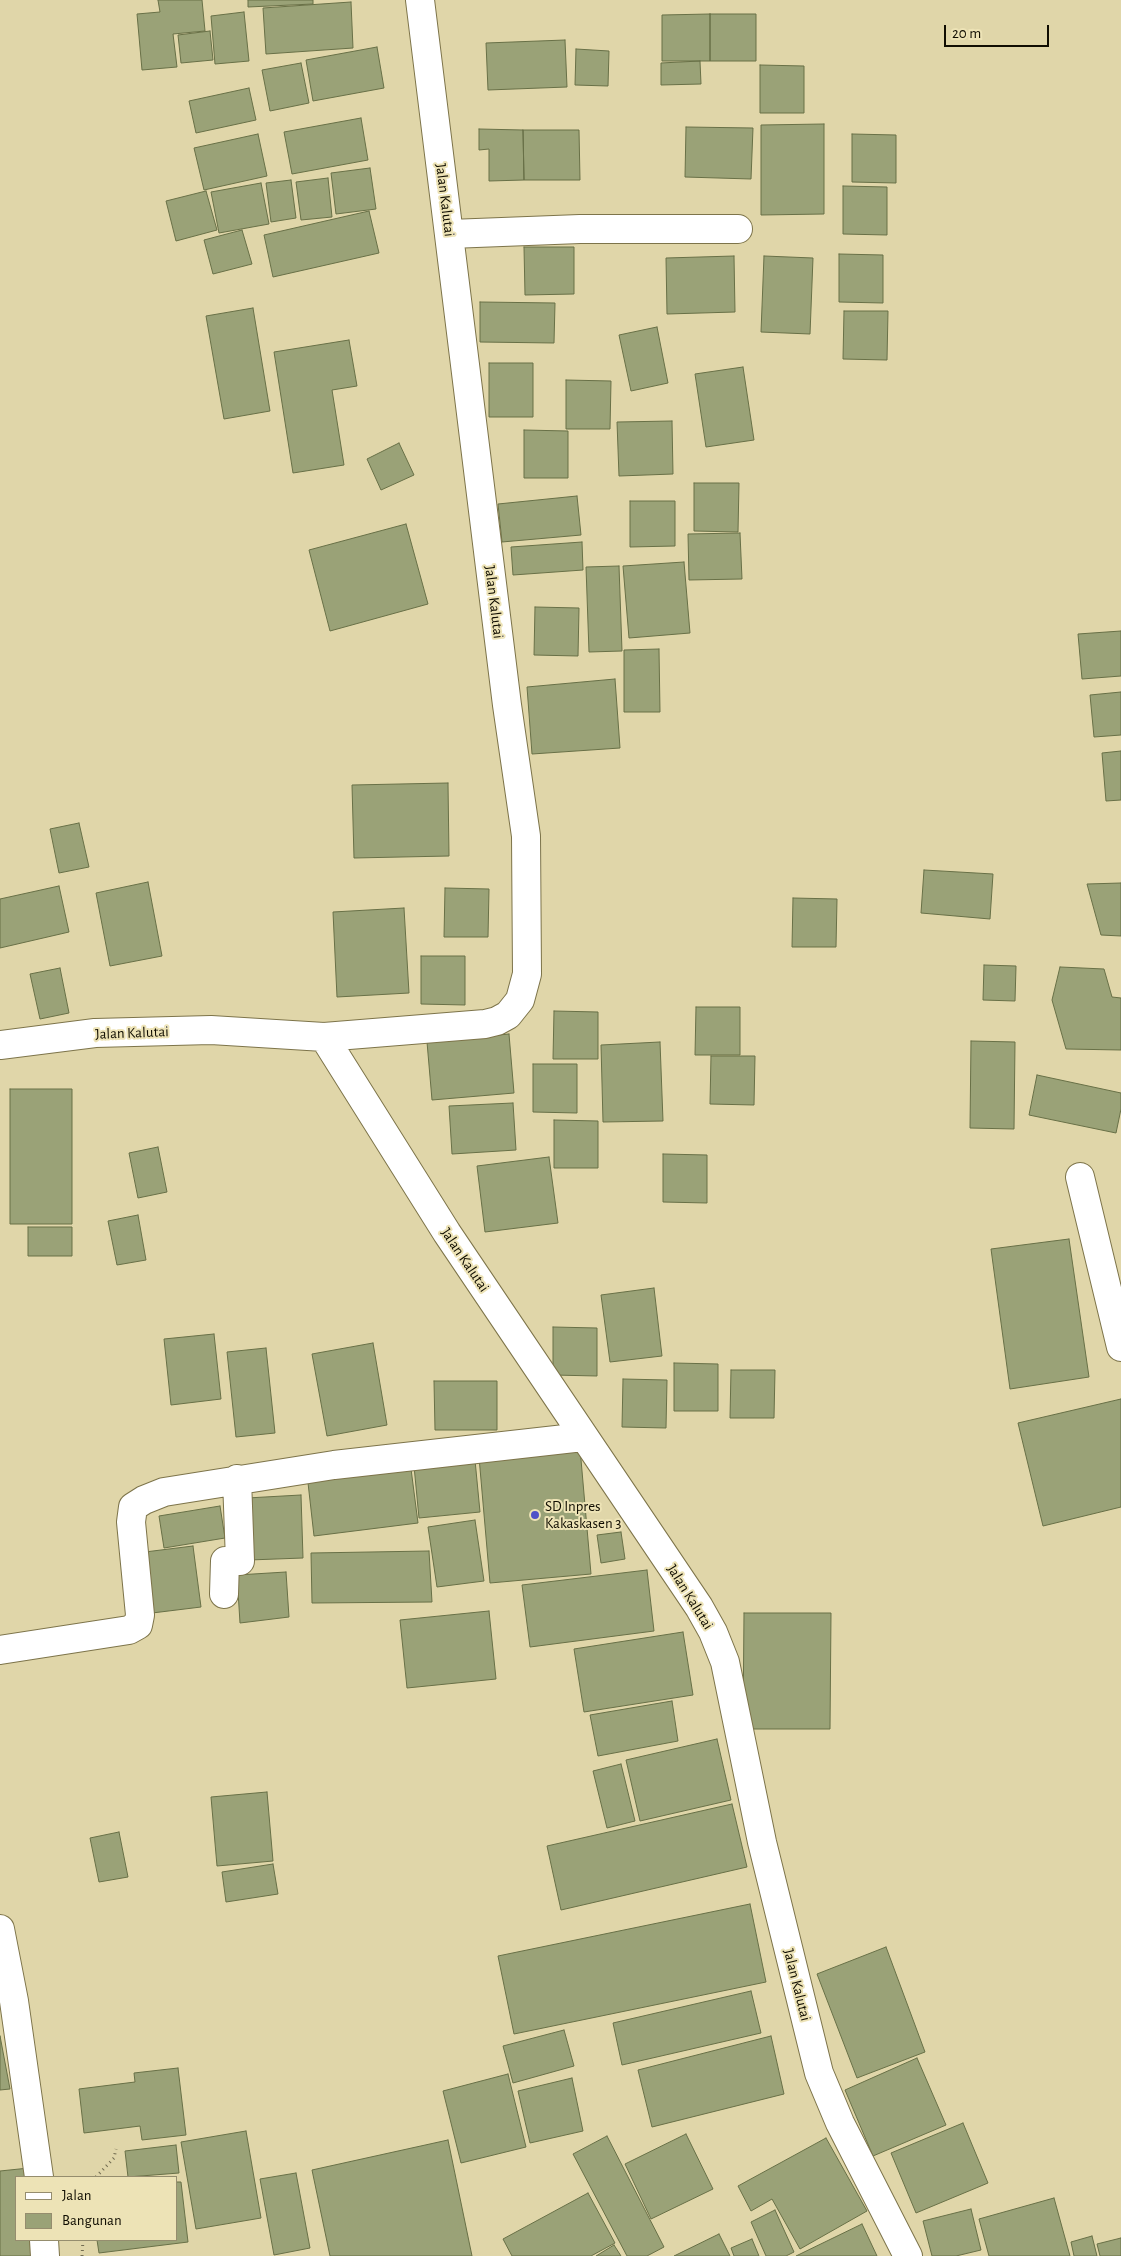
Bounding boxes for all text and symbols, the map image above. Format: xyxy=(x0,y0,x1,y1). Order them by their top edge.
scale bar xyxy=(946,15,1051,47)
text: 20 m xyxy=(952,26,981,41)
street label: Jalan Kalutai xyxy=(432,162,458,238)
street label: Jalan Kalutai xyxy=(481,564,507,640)
street label: Jalan Kalutai xyxy=(95,1023,169,1043)
street label: Jalan Kalutai xyxy=(437,1224,493,1296)
place label: SD Inpres Kakaskasen 3 xyxy=(545,1497,621,1532)
marker: SD Inpres Kakaskasen 3 xyxy=(529,1509,541,1521)
street label: Jalan Kalutai xyxy=(663,1561,717,1633)
street label: Jalan Kalutai xyxy=(779,1947,815,2023)
legend xyxy=(15,2176,178,2241)
text: Jalan xyxy=(62,2188,92,2203)
text: Bangunan xyxy=(62,2213,122,2228)

